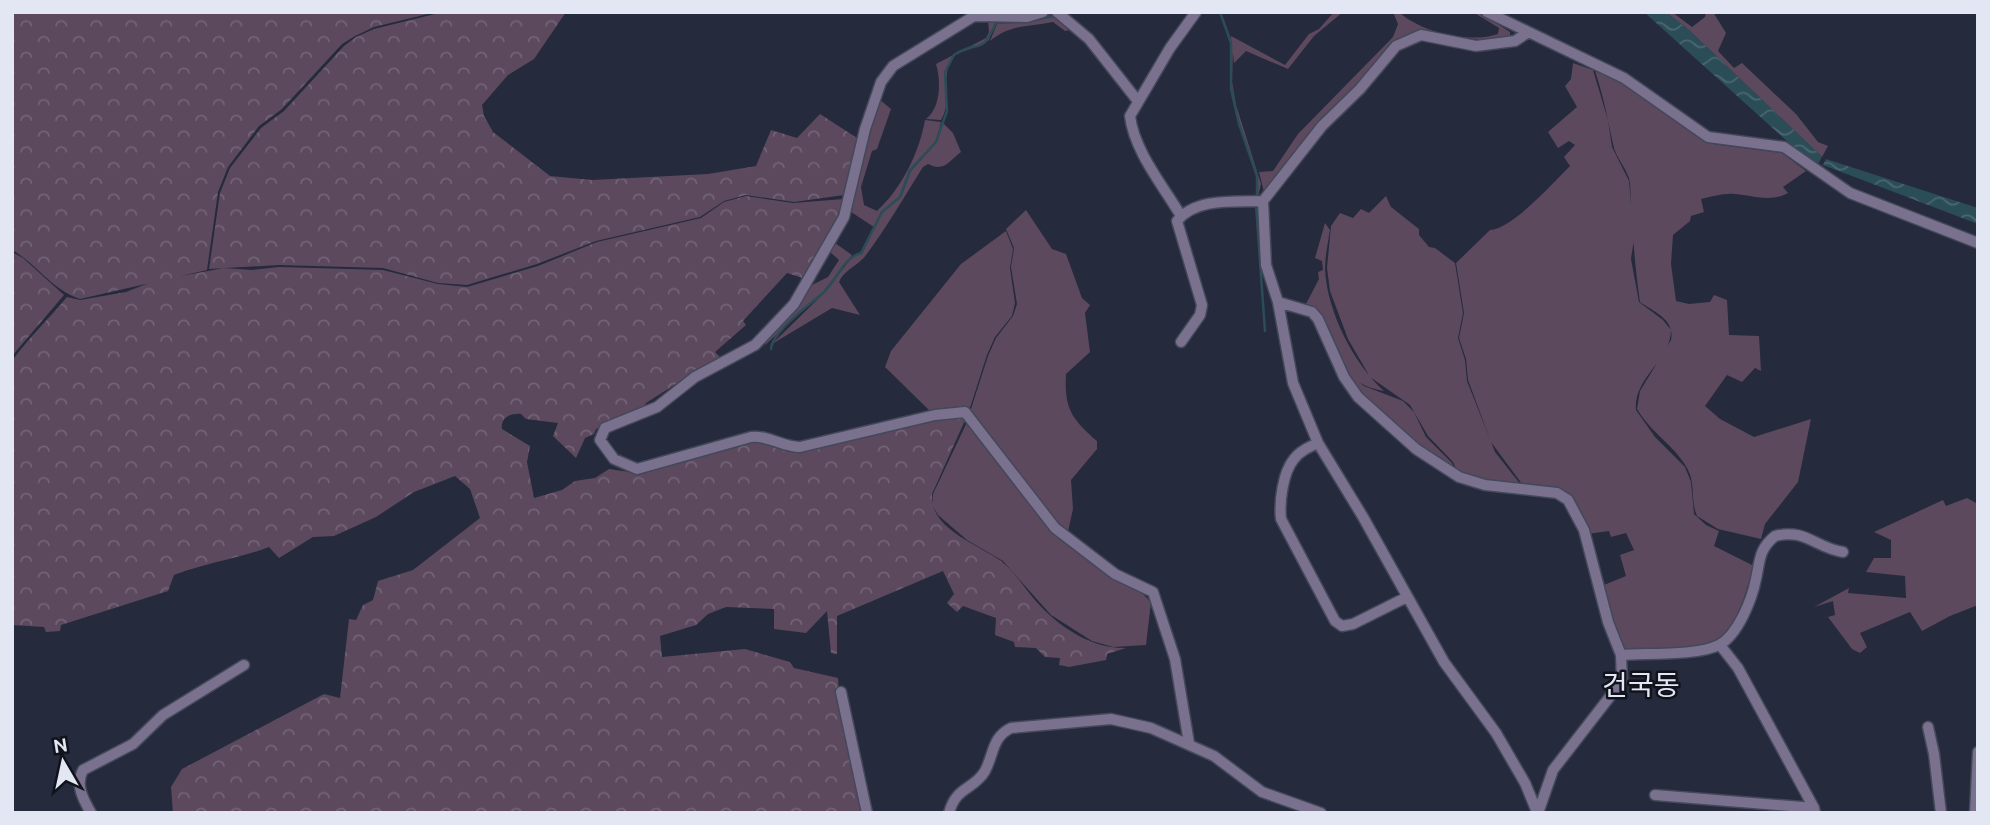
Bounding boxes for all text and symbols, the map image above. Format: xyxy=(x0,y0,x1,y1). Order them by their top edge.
district label: 건국동 xyxy=(1602,669,1680,700)
north arrow xyxy=(28,727,98,797)
text: N xyxy=(52,733,69,757)

